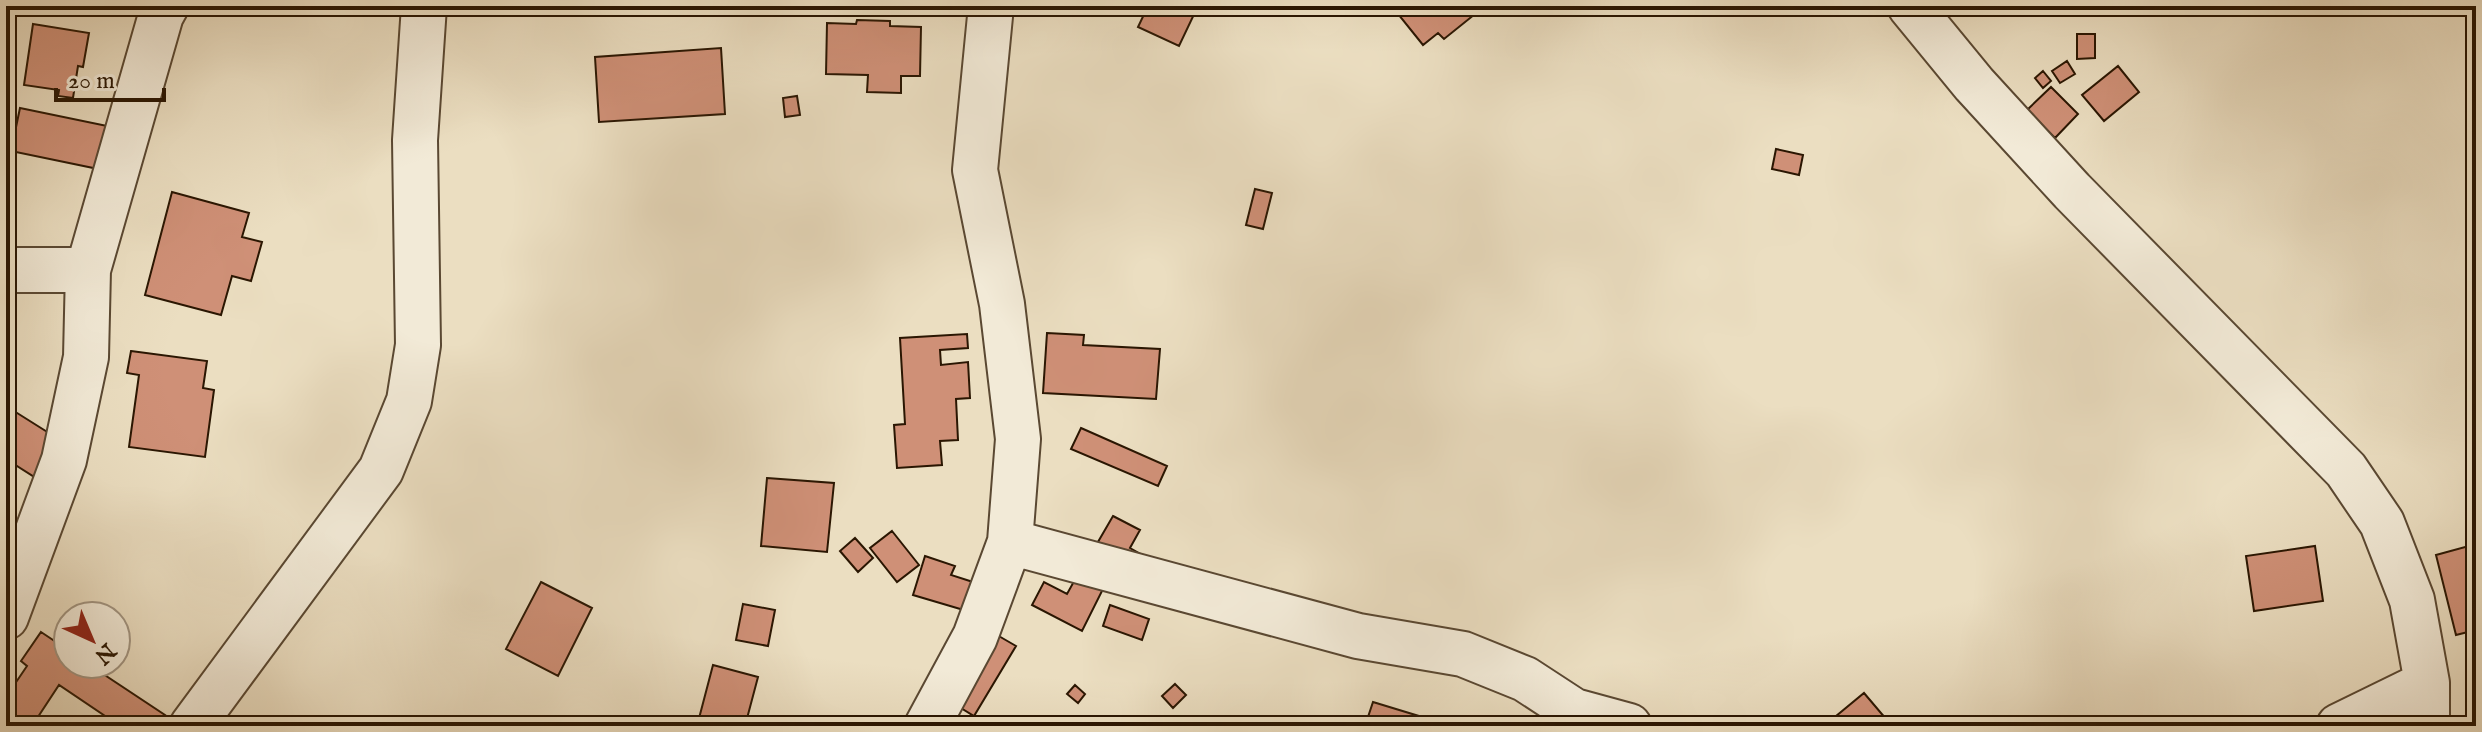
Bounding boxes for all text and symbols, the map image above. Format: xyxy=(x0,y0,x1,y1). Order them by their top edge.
scale bar xyxy=(56,52,164,102)
text: 20 m xyxy=(68,66,115,97)
north arrow xyxy=(52,600,132,680)
text: N xyxy=(88,636,122,670)

